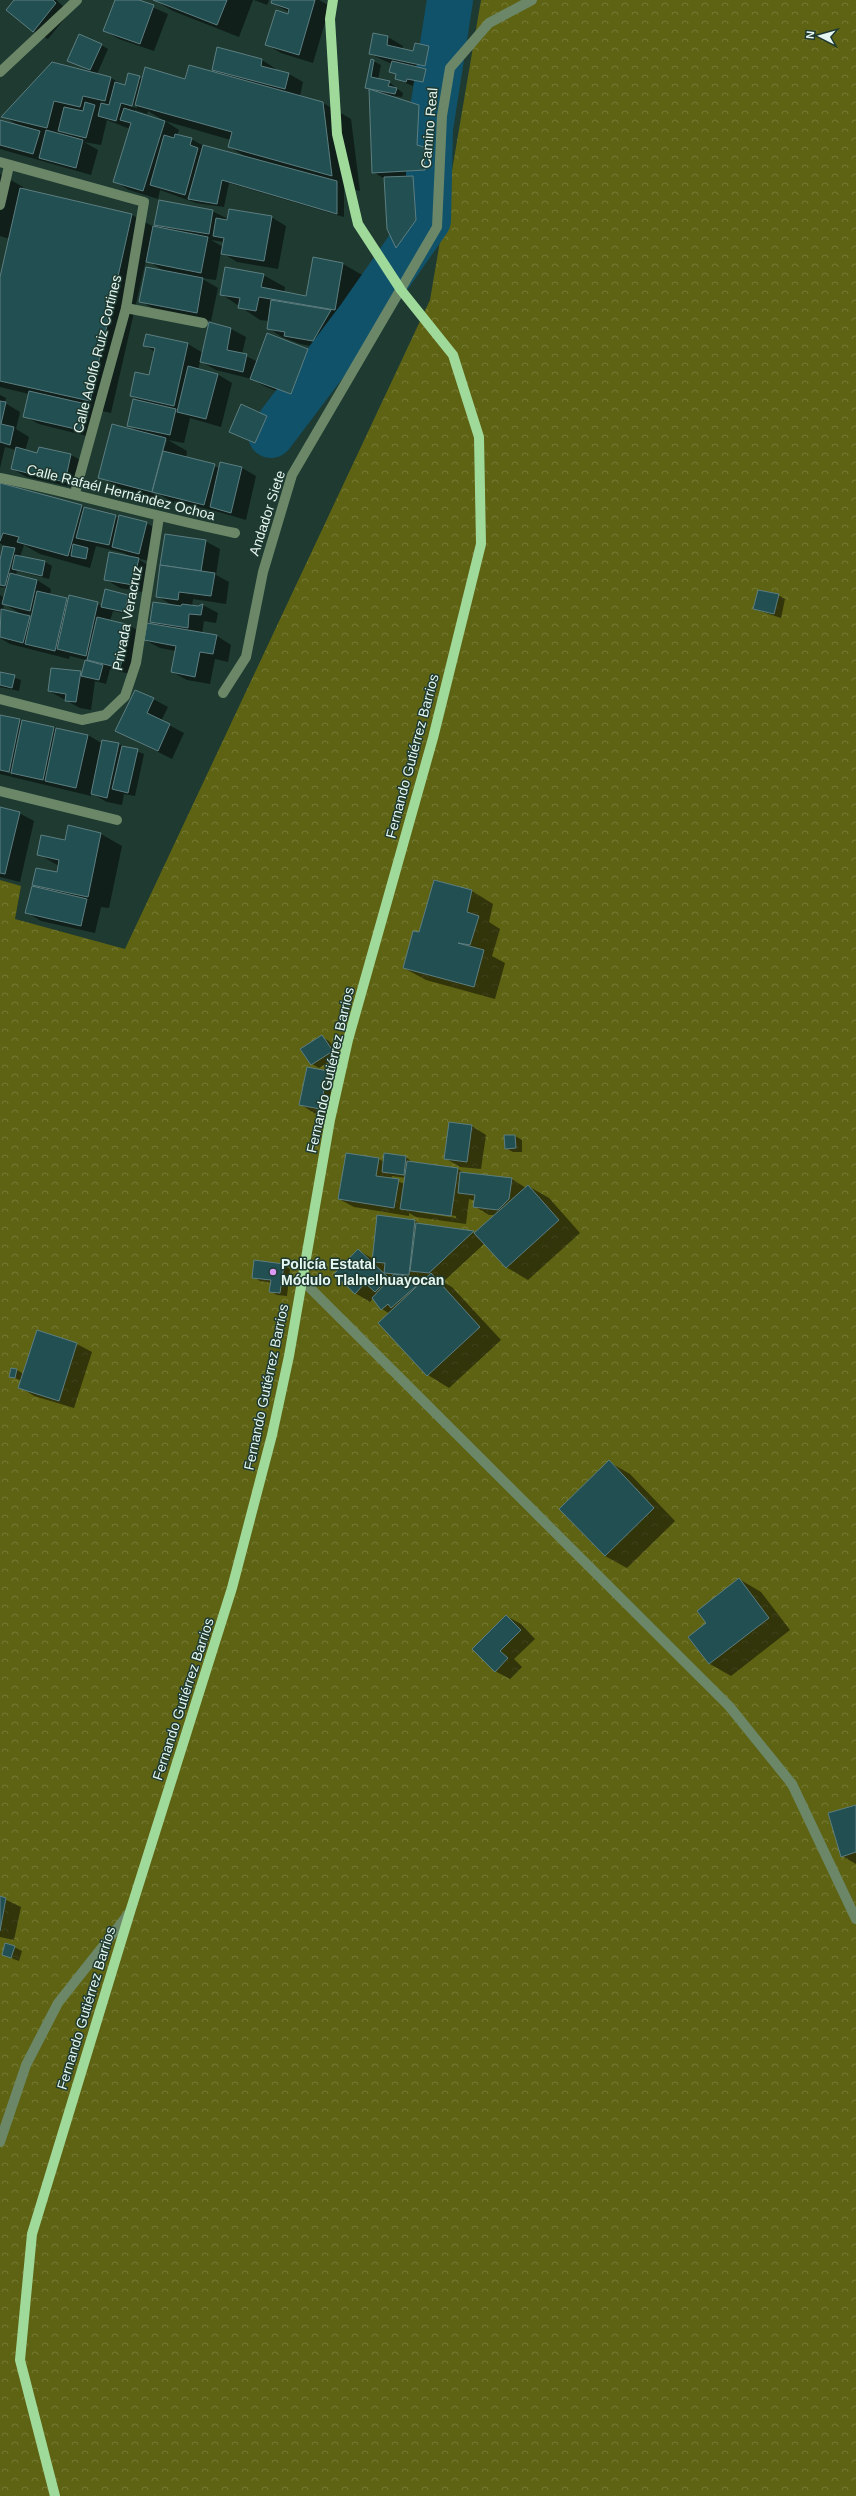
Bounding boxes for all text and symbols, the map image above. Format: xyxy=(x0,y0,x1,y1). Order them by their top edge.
north arrow xyxy=(800,16,840,56)
text: N xyxy=(804,30,816,40)
street label: Camino Real xyxy=(418,87,440,169)
street label: Calle Adolfo Ruiz Cortines xyxy=(70,273,124,435)
street label: Calle Rafaél Hernández Ochoa xyxy=(25,461,217,523)
street label: Andador Siete xyxy=(246,468,288,558)
street label: Privada Veracruz xyxy=(109,564,145,672)
street label: Fernando Gutiérrez Barrios xyxy=(382,672,442,840)
street label: Fernando Gutiérrez Barrios xyxy=(303,986,357,1154)
place label: Policía Estatal Módulo Tlalnelhuayocan xyxy=(281,1256,444,1288)
marker: Policía Estatal Módulo Tlalnelhuayocan xyxy=(268,1267,278,1277)
street label: Fernando Gutiérrez Barrios xyxy=(241,1302,291,1472)
street label: Fernando Gutiérrez Barrios xyxy=(149,1616,217,1782)
street label: Fernando Gutiérrez Barrios xyxy=(54,1925,118,2091)

